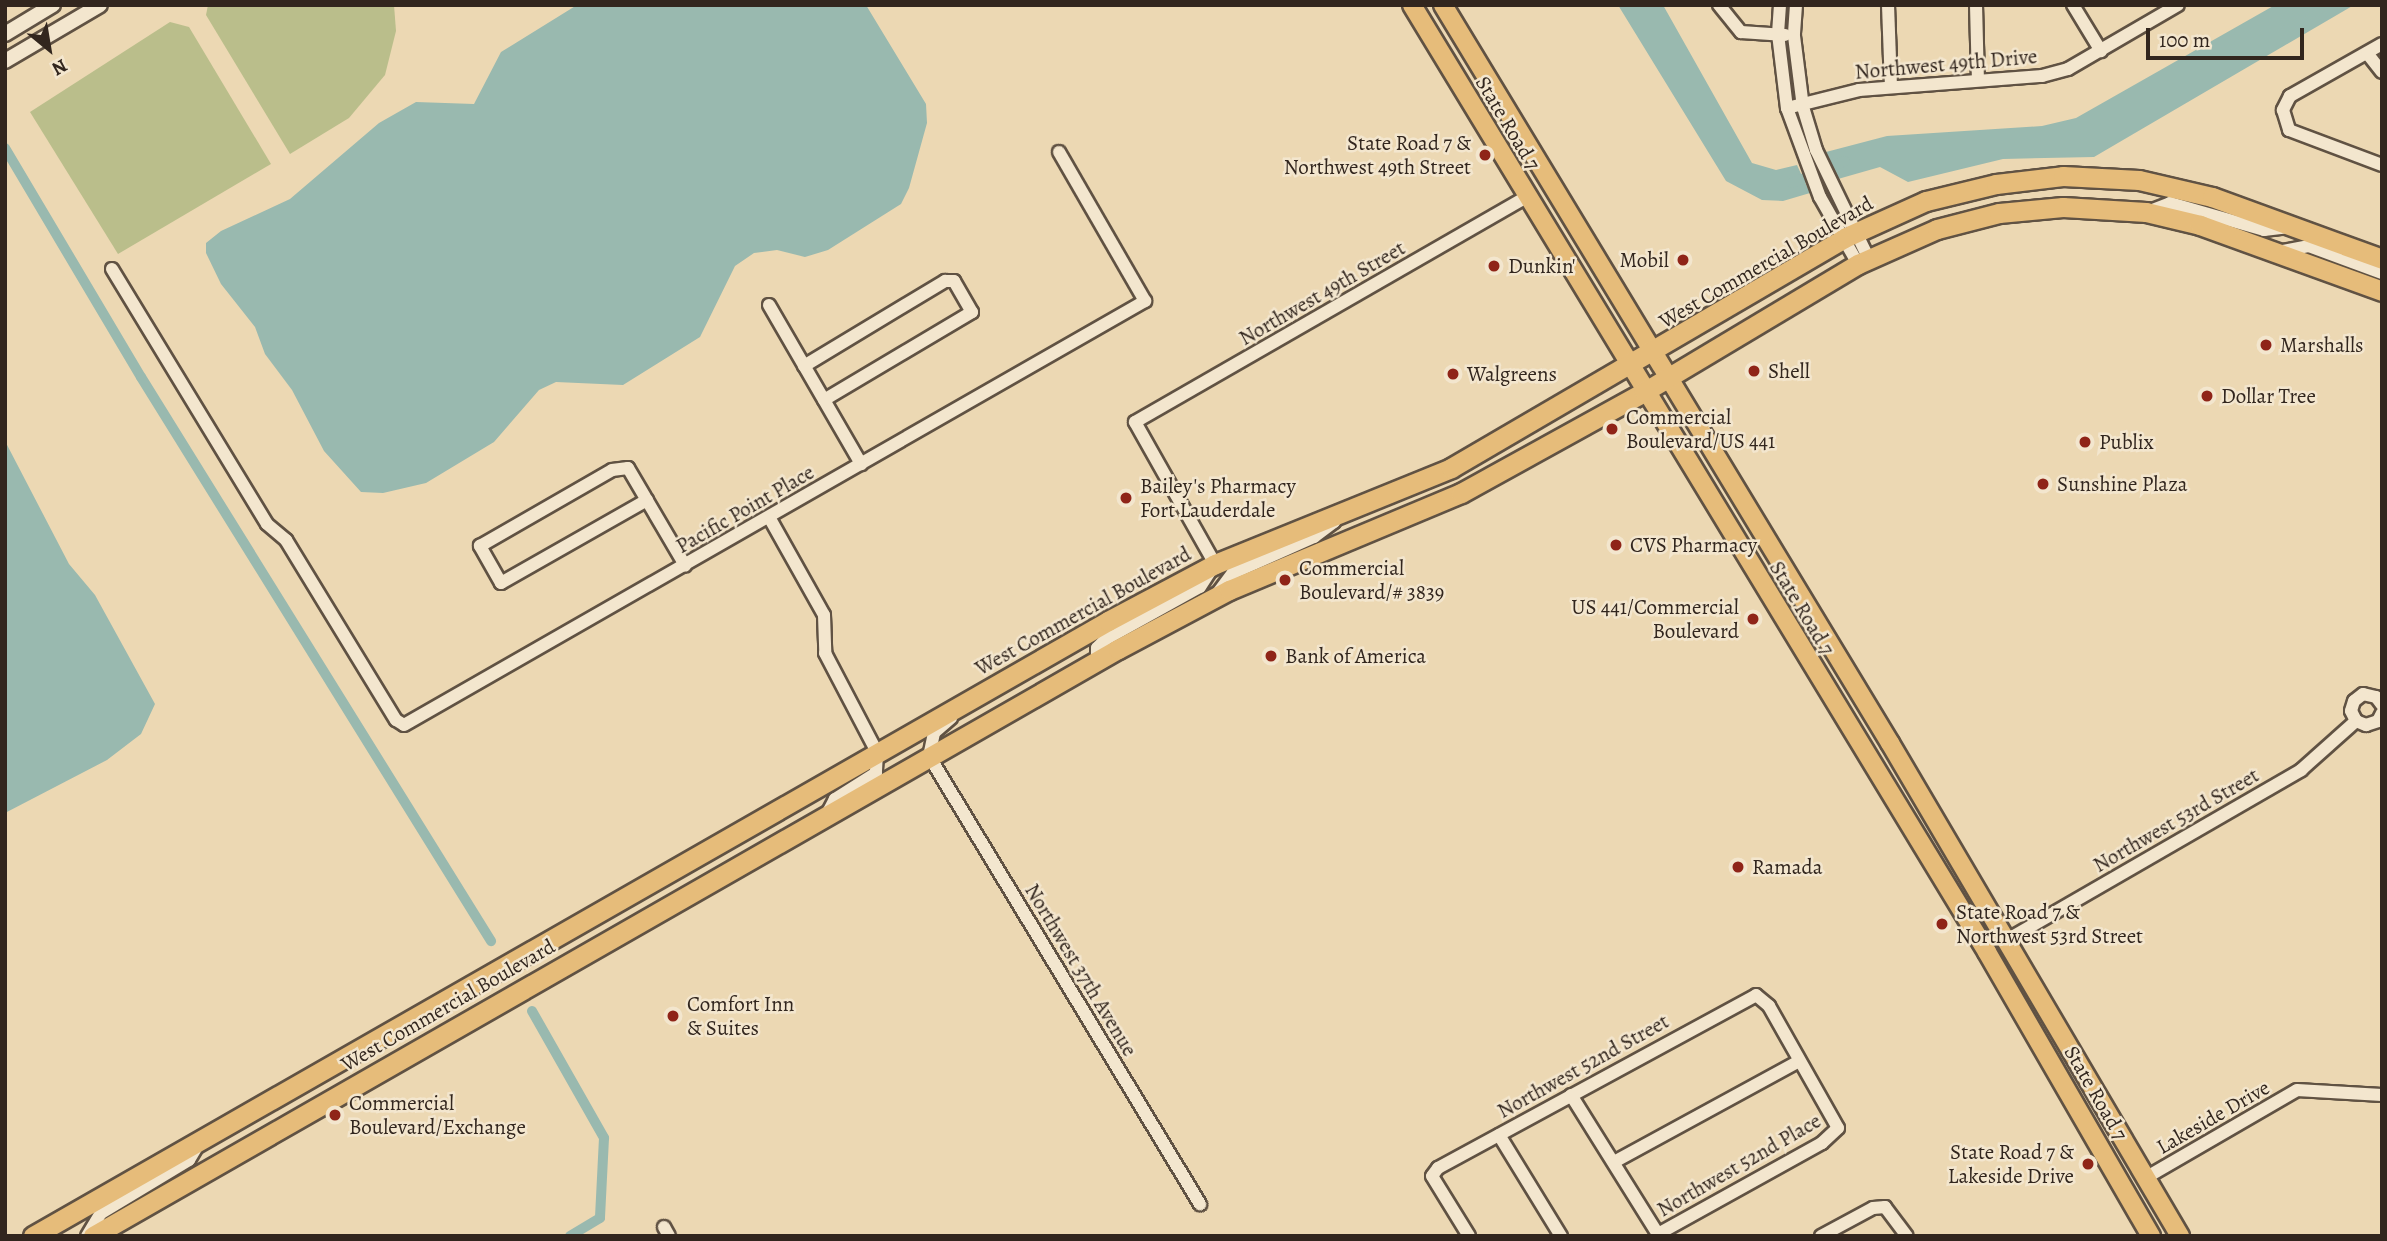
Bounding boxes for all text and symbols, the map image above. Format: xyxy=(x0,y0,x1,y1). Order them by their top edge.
north arrow xyxy=(14,14,84,84)
scale bar xyxy=(2149,14,2306,58)
text: 100 m xyxy=(2159,26,2210,54)
street label: Northwest 49th Drive xyxy=(1854,43,2038,85)
text: N xyxy=(47,52,72,82)
street label: State Road 7 xyxy=(1470,71,1546,175)
place label: State Road 7 & Northwest 49th Street xyxy=(1284,130,1471,180)
marker: State Road 7 & Northwest 49th Street xyxy=(1477,147,1493,163)
street label: West Commercial Boulevard xyxy=(1655,190,1877,334)
street label: Northwest 49th Street xyxy=(1235,235,1409,351)
place label: Mobil xyxy=(1619,247,1669,273)
marker: Mobil xyxy=(1675,252,1691,268)
place label: Dunkin' xyxy=(1508,253,1576,279)
marker: Dunkin' xyxy=(1486,258,1502,274)
place label: Marshalls xyxy=(2280,332,2364,358)
marker: Marshalls xyxy=(2258,337,2274,353)
place label: Shell xyxy=(1768,358,1810,384)
place label: Walgreens xyxy=(1467,361,1557,387)
marker: Shell xyxy=(1746,363,1762,379)
marker: Walgreens xyxy=(1445,366,1461,382)
place label: Dollar Tree xyxy=(2221,383,2316,409)
marker: Dollar Tree xyxy=(2199,388,2215,404)
place label: Commercial Boulevard/US 441 xyxy=(1626,404,1775,454)
marker: Commercial Boulevard/US 441 xyxy=(1604,421,1620,437)
place label: Publix xyxy=(2099,429,2154,455)
marker: Publix xyxy=(2077,434,2093,450)
street label: Pacific Point Place xyxy=(671,459,819,559)
place label: Sunshine Plaza xyxy=(2057,471,2188,497)
place label: Bailey's Pharmacy Fort Lauderdale xyxy=(1140,473,1296,523)
marker: Sunshine Plaza xyxy=(2035,476,2051,492)
marker: Bailey's Pharmacy Fort Lauderdale xyxy=(1118,490,1134,506)
place label: CVS Pharmacy xyxy=(1630,532,1757,558)
marker: CVS Pharmacy xyxy=(1608,537,1624,553)
street label: West Commercial Boulevard xyxy=(971,541,1195,681)
place label: Commercial Boulevard/# 3839 xyxy=(1299,555,1444,605)
street label: State Road 7 xyxy=(1764,556,1840,660)
marker: Commercial Boulevard/# 3839 xyxy=(1277,572,1293,588)
place label: US 441/Commercial Boulevard xyxy=(1571,594,1739,644)
marker: US 441/Commercial Boulevard xyxy=(1745,611,1761,627)
place label: Bank of America xyxy=(1285,643,1426,669)
marker: Bank of America xyxy=(1263,648,1279,664)
street label: Northwest 53rd Street xyxy=(2089,762,2263,878)
place label: Ramada xyxy=(1752,854,1823,880)
marker: Ramada xyxy=(1730,859,1746,875)
street label: Northwest 37th Avenue xyxy=(1020,879,1142,1061)
place label: State Road 7 & Northwest 53rd Street xyxy=(1956,899,2143,949)
marker: State Road 7 & Northwest 53rd Street xyxy=(1934,916,1950,932)
street label: West Commercial Boulevard xyxy=(337,933,559,1077)
place label: Comfort Inn & Suites xyxy=(687,991,794,1041)
marker: Comfort Inn & Suites xyxy=(665,1008,681,1024)
street label: Northwest 52nd Street xyxy=(1493,1008,1673,1124)
street label: State Road 7 xyxy=(2059,1041,2133,1145)
street label: Lakeside Drive xyxy=(2152,1075,2274,1159)
place label: Commercial Boulevard/Exchange xyxy=(349,1090,526,1140)
marker: Commercial Boulevard/Exchange xyxy=(327,1107,343,1123)
street label: Northwest 52nd Place xyxy=(1653,1108,1825,1222)
place label: State Road 7 & Lakeside Drive xyxy=(1948,1139,2074,1189)
marker: State Road 7 & Lakeside Drive xyxy=(2080,1156,2096,1172)

